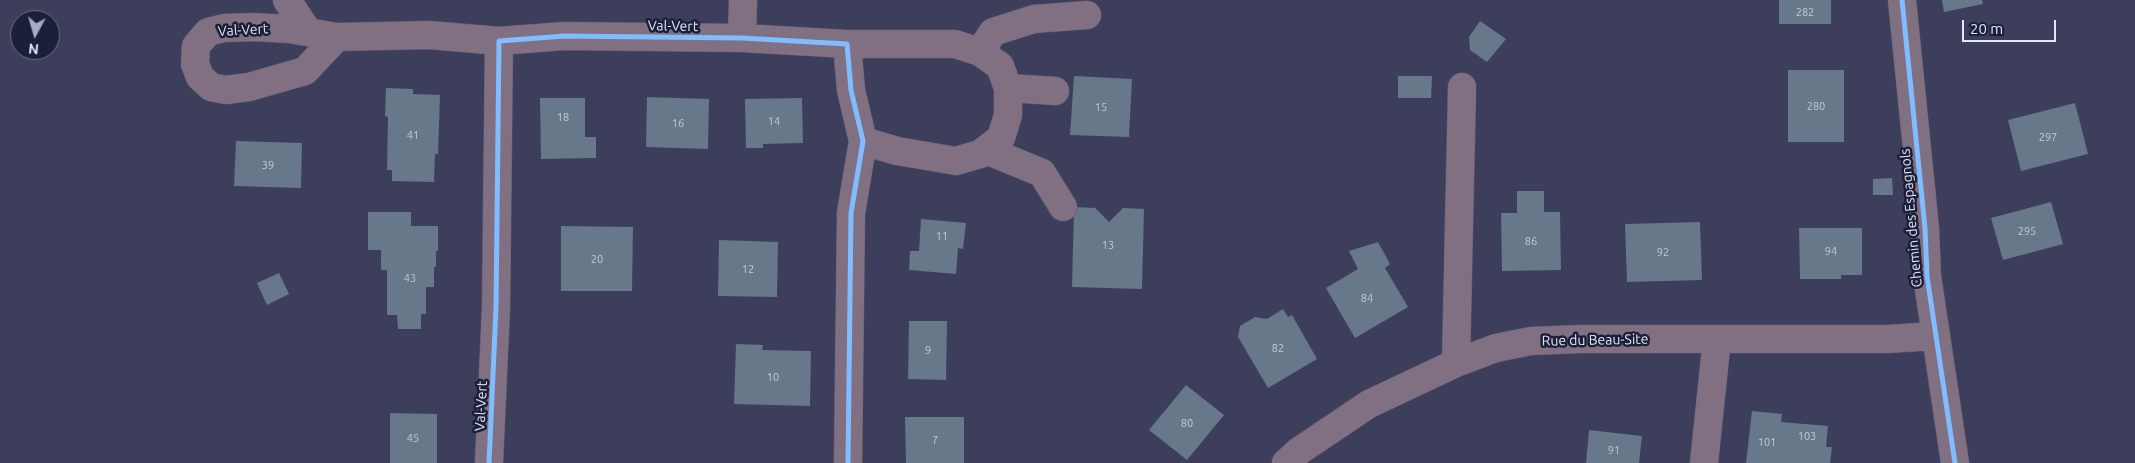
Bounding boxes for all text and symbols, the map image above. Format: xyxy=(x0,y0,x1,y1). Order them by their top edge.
house number: 282 xyxy=(1796,5,1814,19)
north arrow xyxy=(10,10,60,60)
scale bar xyxy=(1965,10,2059,42)
street label: Val-Vert xyxy=(648,17,698,35)
street label: Val-Vert xyxy=(217,20,269,40)
text: 20 m xyxy=(1970,20,2003,37)
text: N xyxy=(28,40,40,57)
house number: 280 xyxy=(1807,99,1825,113)
house number: 15 xyxy=(1095,100,1107,114)
house number: 18 xyxy=(557,110,569,124)
house number: 14 xyxy=(768,114,780,128)
house number: 16 xyxy=(672,116,684,130)
house number: 41 xyxy=(407,128,419,142)
house number: 297 xyxy=(2039,130,2057,144)
street label: Chemin des Espagnols xyxy=(1897,148,1925,288)
house number: 39 xyxy=(262,158,274,172)
house number: 295 xyxy=(2018,224,2036,238)
house number: 11 xyxy=(936,229,948,243)
house number: 86 xyxy=(1525,234,1537,248)
house number: 13 xyxy=(1102,238,1114,252)
house number: 94 xyxy=(1825,244,1837,258)
house number: 92 xyxy=(1657,245,1669,259)
house number: 20 xyxy=(591,252,603,266)
house number: 12 xyxy=(742,262,754,276)
house number: 43 xyxy=(404,271,416,285)
house number: 84 xyxy=(1361,291,1373,305)
street label: Rue du Beau-Site xyxy=(1541,331,1649,349)
house number: 82 xyxy=(1272,341,1284,355)
house number: 9 xyxy=(925,343,931,357)
house number: 10 xyxy=(767,370,779,384)
street label: Val-Vert xyxy=(471,380,491,432)
house number: 80 xyxy=(1181,416,1193,430)
house number: 103 xyxy=(1798,429,1816,443)
house number: 45 xyxy=(407,431,419,445)
house number: 7 xyxy=(932,433,938,447)
house number: 101 xyxy=(1758,435,1776,449)
house number: 91 xyxy=(1608,443,1620,457)

